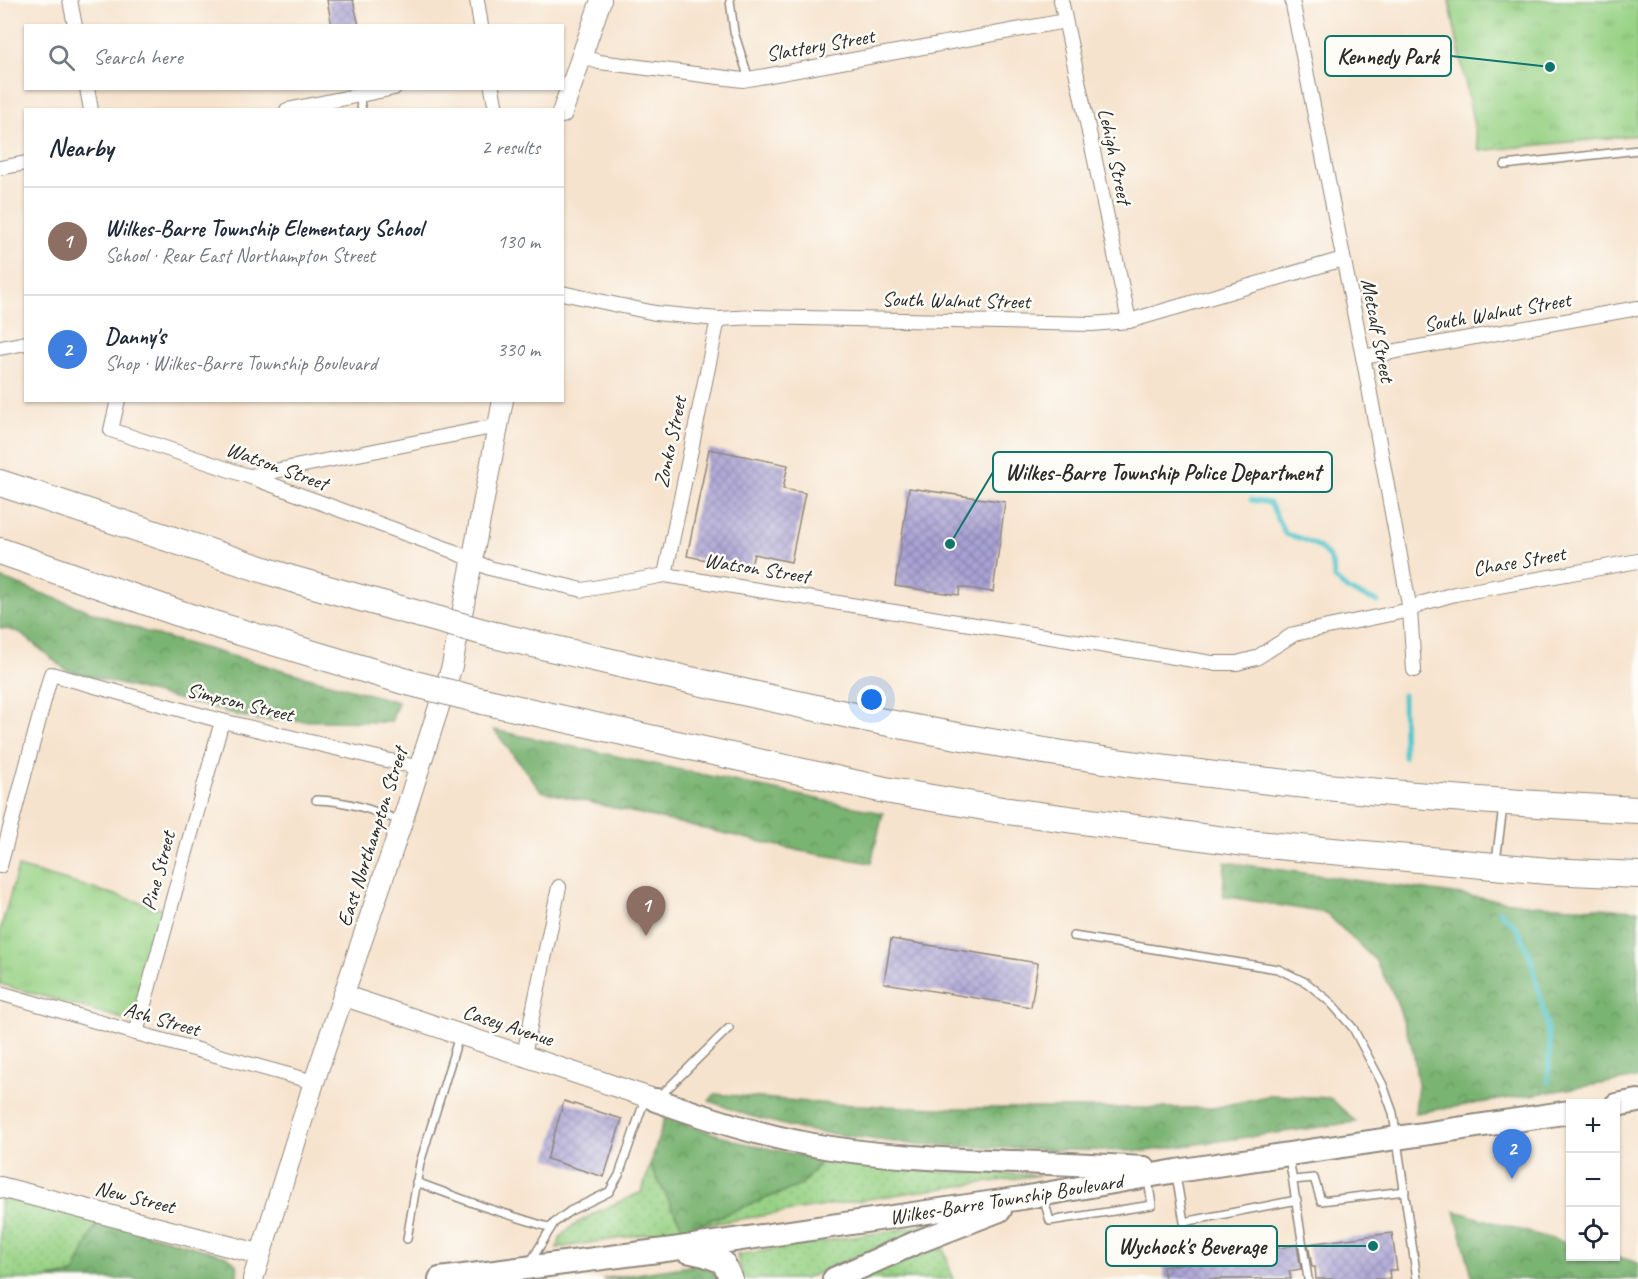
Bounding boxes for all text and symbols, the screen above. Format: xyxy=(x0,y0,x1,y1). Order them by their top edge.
street label: Slattery Street xyxy=(764,22,878,67)
search box xyxy=(24,24,564,90)
callout: Kennedy Park xyxy=(1325,36,1451,76)
icon: search xyxy=(45,41,78,74)
text: Search here xyxy=(93,43,183,71)
text: Kennedy Park xyxy=(1337,43,1441,71)
street label: Lehigh Street xyxy=(1092,106,1138,209)
text: Nearby xyxy=(48,131,113,164)
text: 2 results xyxy=(481,135,540,160)
text: Wilkes-Barre Township Elementary School xyxy=(105,215,423,243)
text: 1 xyxy=(63,229,72,254)
text: 130 m xyxy=(497,229,540,254)
text: School · Rear East Northampton Street xyxy=(105,243,375,268)
street label: Metcalf Street xyxy=(1355,276,1401,386)
street label: South Walnut Street xyxy=(882,286,1032,314)
street label: South Walnut Street xyxy=(1422,286,1574,338)
text: Danny's xyxy=(105,323,166,351)
text: 2 xyxy=(63,337,72,362)
text: 330 m xyxy=(497,337,540,362)
text: Shop · Wilkes-Barre Township Boulevard xyxy=(105,351,377,376)
street label: Zonko Street xyxy=(648,392,693,490)
street label: Watson Street xyxy=(223,436,334,497)
callout: Wilkes-Barre Township Police Department xyxy=(993,452,1332,492)
text: Wilkes-Barre Township Police Department xyxy=(1005,459,1324,487)
street label: Chase Street xyxy=(1471,540,1569,582)
street label: Watson Street xyxy=(703,547,814,590)
street label: Simpson Street xyxy=(184,676,298,728)
your location xyxy=(857,685,886,714)
street label: East Northampton Street xyxy=(331,741,414,930)
street label: Pine Street xyxy=(135,827,182,913)
pin: 1 xyxy=(626,886,666,936)
street label: Ash Street xyxy=(121,996,205,1043)
street label: Casey Avenue xyxy=(460,998,558,1052)
map controls xyxy=(1566,1099,1620,1261)
button: + xyxy=(1566,1099,1620,1153)
pin: 2 xyxy=(1492,1130,1532,1179)
button: − xyxy=(1566,1153,1620,1207)
street label: Wilkes-Barre Township Boulevard xyxy=(888,1167,1128,1230)
street label: New Street xyxy=(93,1175,179,1220)
button: locate xyxy=(1566,1207,1620,1261)
callout: Wychock's Beverage xyxy=(1106,1226,1277,1266)
text: Wychock's Beverage xyxy=(1118,1233,1268,1261)

